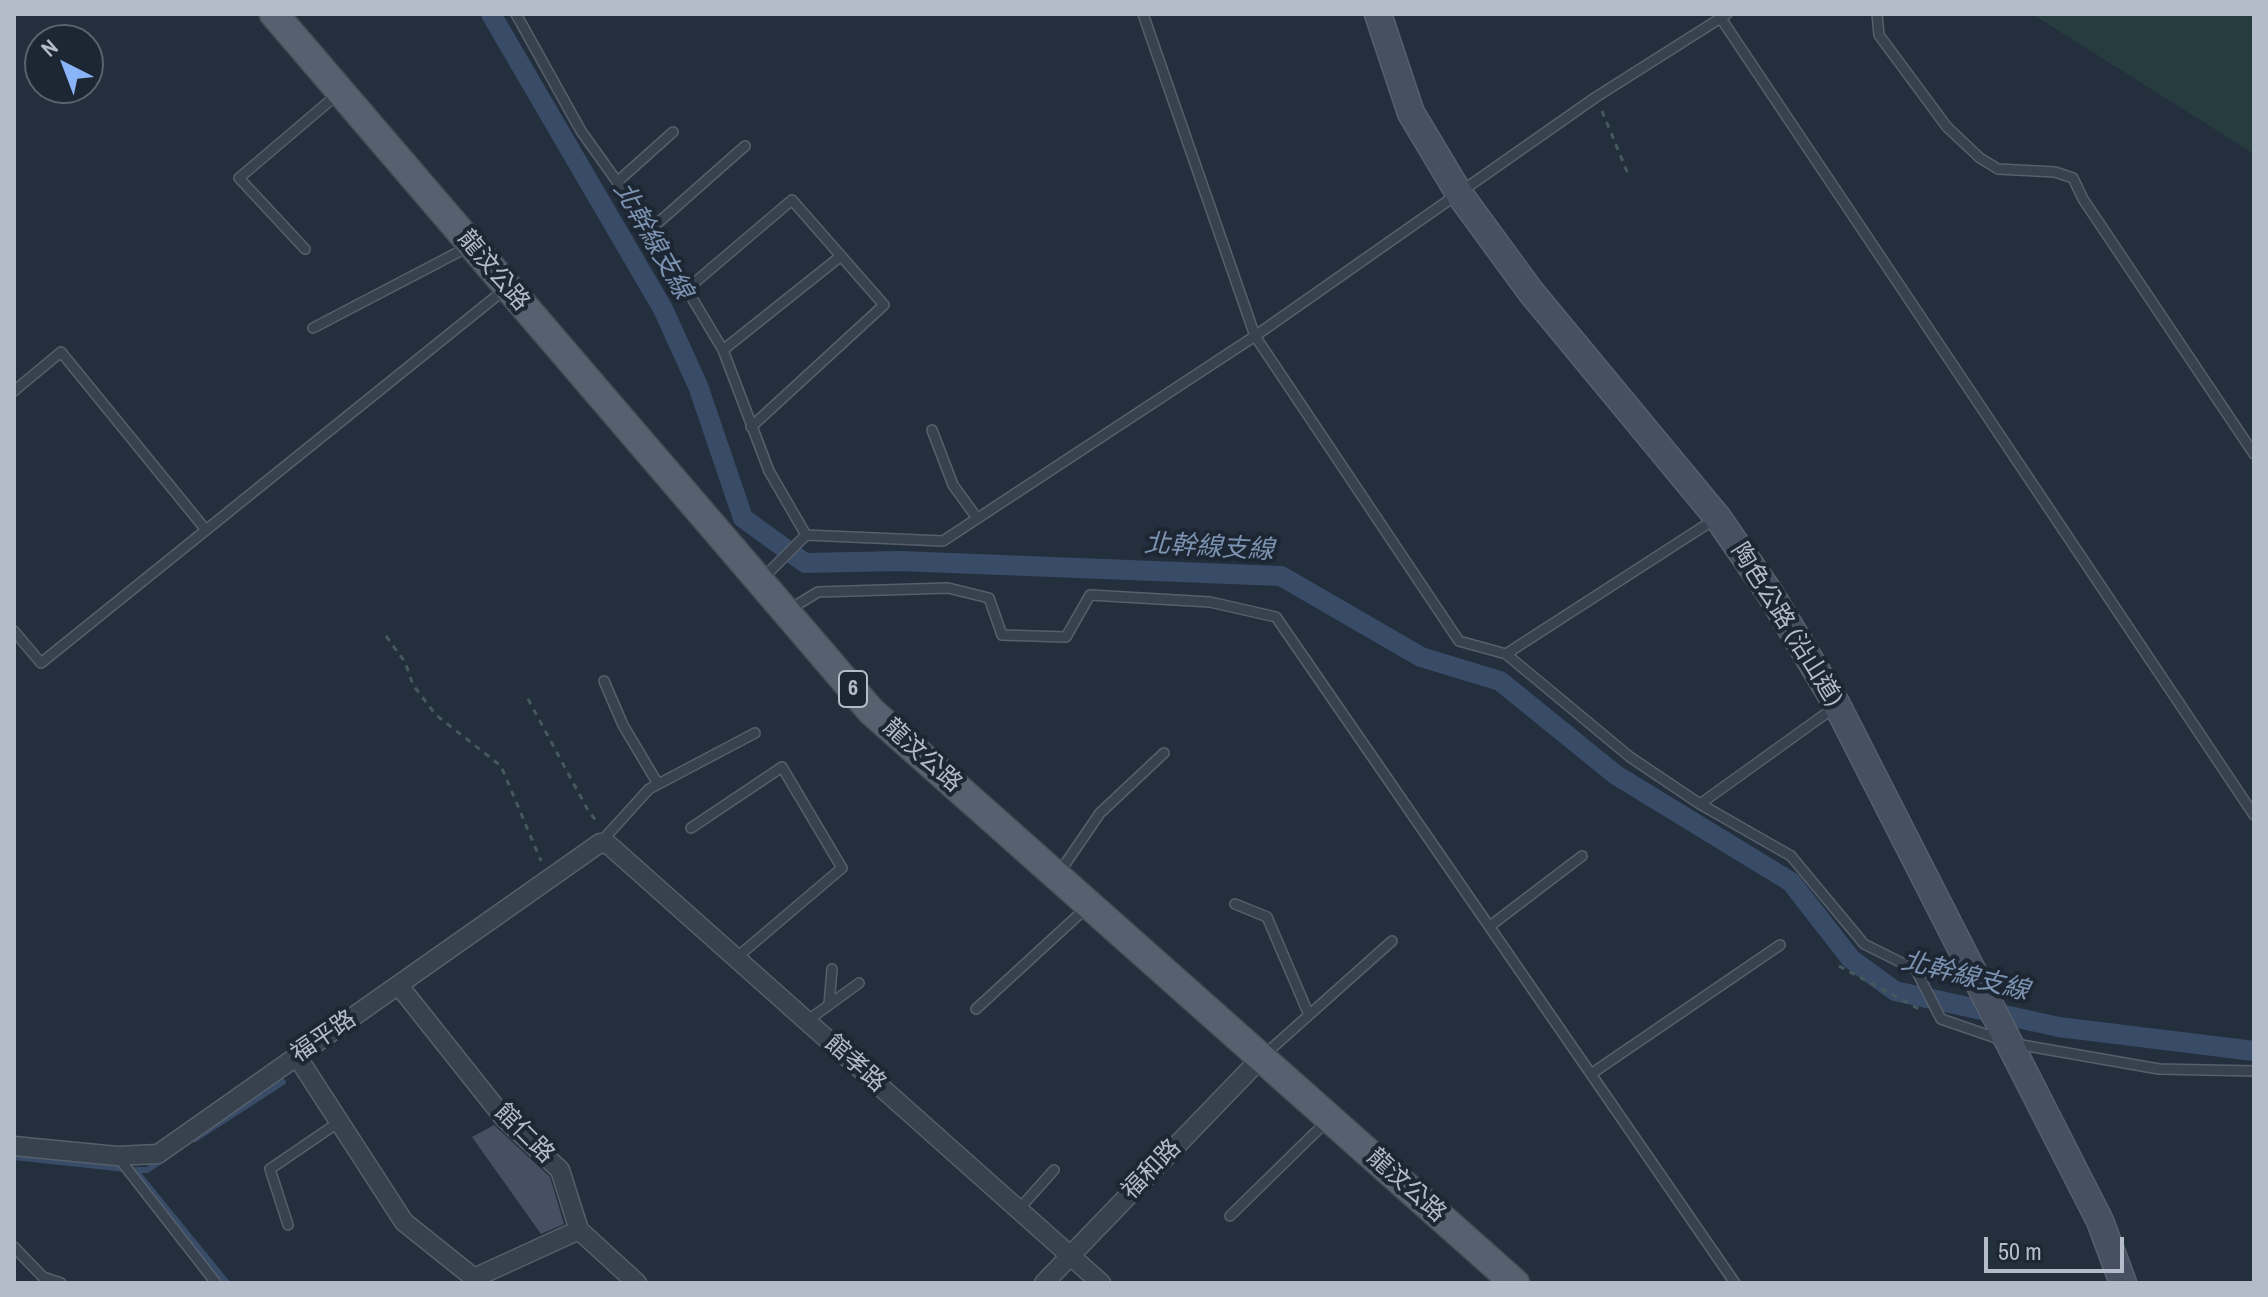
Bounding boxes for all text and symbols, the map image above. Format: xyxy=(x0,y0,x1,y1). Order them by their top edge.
north arrow xyxy=(24,24,104,104)
text: N xyxy=(34,32,64,63)
water label: 北幹線支線 xyxy=(606,177,698,305)
street label: 龍汶公路 xyxy=(451,225,535,317)
water label: 北幹線支線 xyxy=(1143,529,1275,567)
street label: 陶色公路 (沿山道) xyxy=(1724,538,1848,712)
road number: 6 xyxy=(839,671,867,707)
street label: 龍汶公路 xyxy=(877,713,967,799)
water label: 北幹線支線 xyxy=(1898,946,2032,1008)
street label: 福平路 xyxy=(286,1005,362,1069)
street label: 館孝路 xyxy=(819,1029,891,1099)
street label: 館仁路 xyxy=(488,1098,560,1170)
street label: 福和路 xyxy=(1117,1134,1187,1206)
street label: 龍汶公路 xyxy=(1361,1143,1451,1229)
scale bar xyxy=(1988,1221,2128,1271)
text: 50 m xyxy=(1998,1235,2042,1267)

